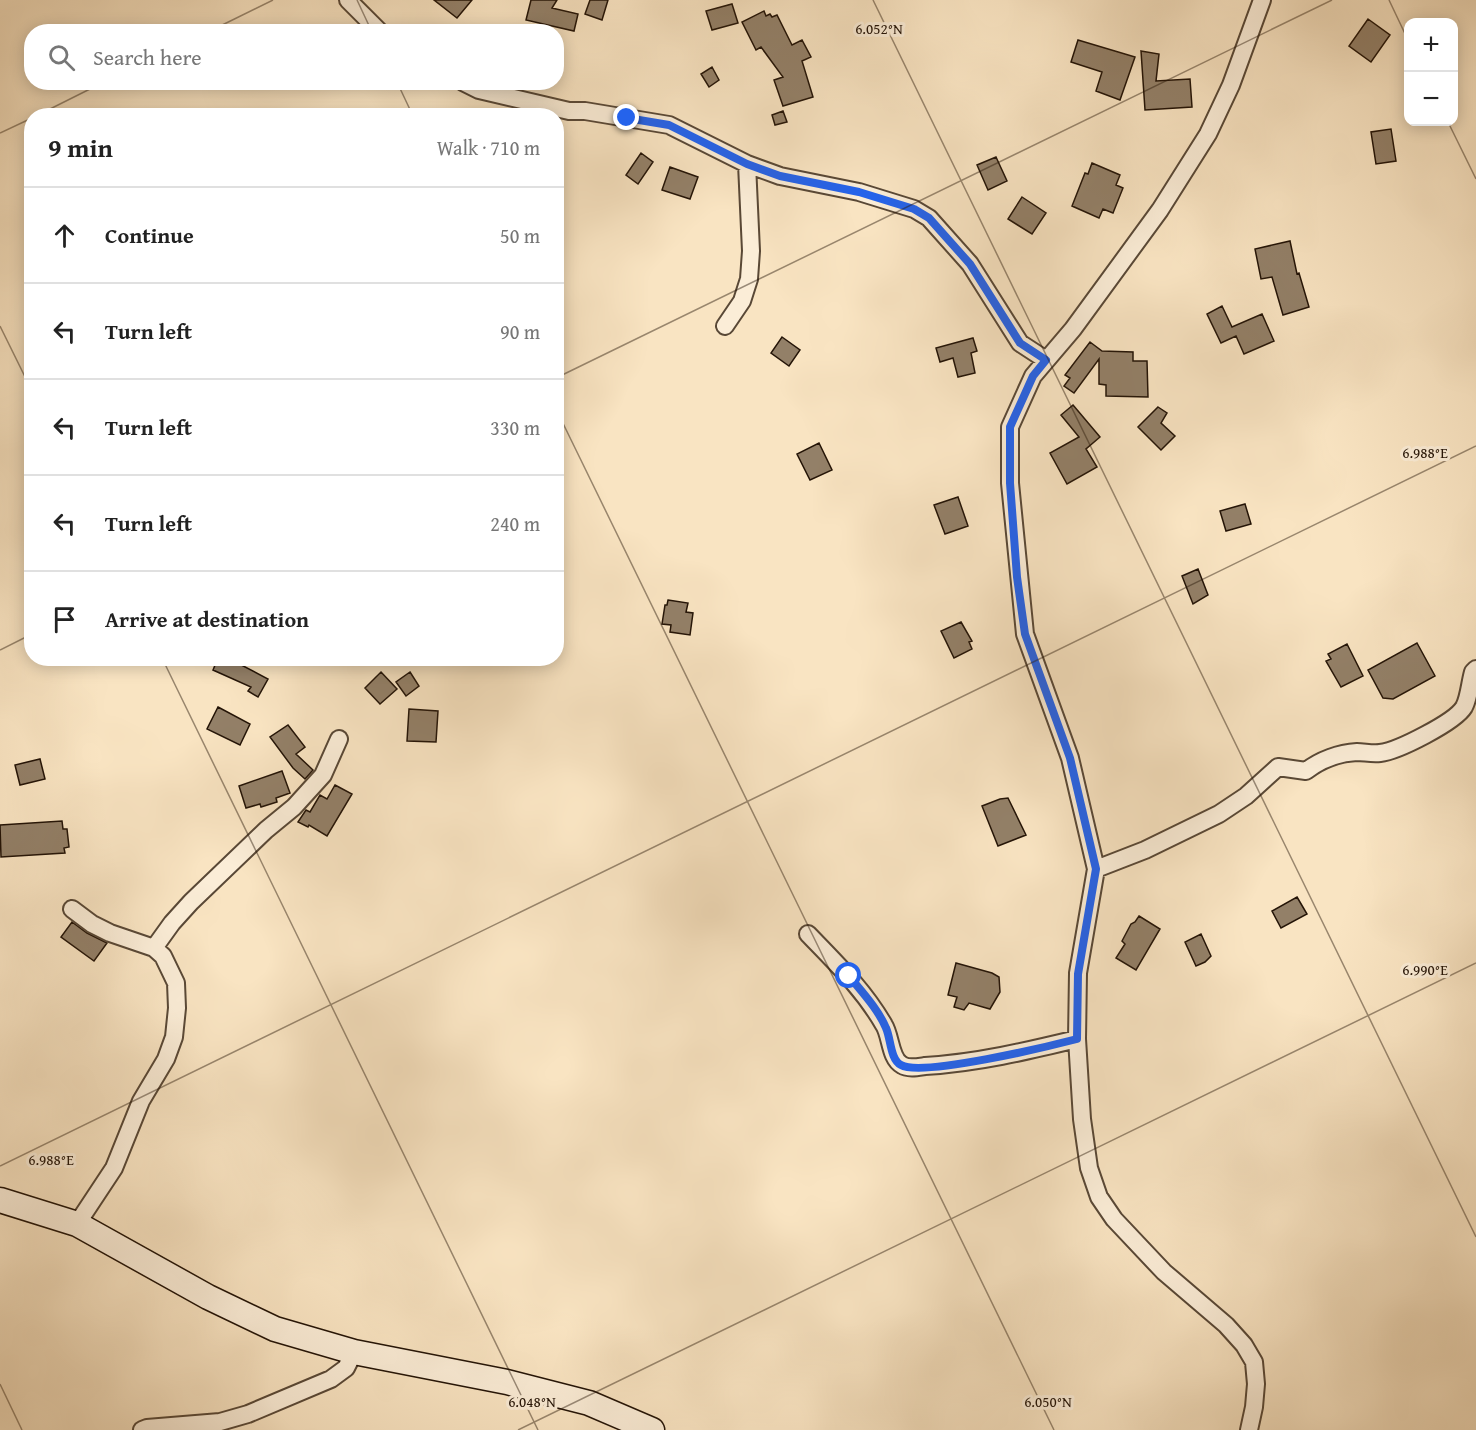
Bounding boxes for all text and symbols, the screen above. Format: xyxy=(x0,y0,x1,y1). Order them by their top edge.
text: 6.052°N xyxy=(855,18,903,39)
map controls xyxy=(1404,18,1458,126)
button: + xyxy=(1404,18,1458,72)
search box xyxy=(24,24,564,90)
icon: search xyxy=(45,41,78,74)
text: Search here xyxy=(93,41,202,73)
button: − xyxy=(1404,72,1458,126)
route end xyxy=(613,104,639,130)
text: 9 min xyxy=(48,128,113,167)
text: Walk · 710 m xyxy=(437,133,540,162)
icon: ahead xyxy=(48,219,81,252)
text: Continue xyxy=(105,219,194,251)
text: 50 m xyxy=(500,221,540,250)
icon: left xyxy=(48,315,81,348)
text: Turn left xyxy=(105,315,192,347)
text: 90 m xyxy=(500,317,540,346)
icon: left xyxy=(48,411,81,444)
text: Turn left xyxy=(105,411,192,443)
text: 330 m xyxy=(490,413,540,442)
text: 6.988°E xyxy=(1402,442,1448,463)
icon: left xyxy=(48,507,81,540)
text: Turn left xyxy=(105,507,192,539)
text: 240 m xyxy=(490,509,540,538)
icon: arrive xyxy=(48,603,81,636)
text: Arrive at destination xyxy=(105,603,309,635)
text: 6.990°E xyxy=(1402,959,1448,980)
route start xyxy=(835,962,861,988)
text: 6.988°E xyxy=(28,1149,74,1170)
text: 6.048°N xyxy=(508,1391,556,1412)
text: 6.050°N xyxy=(1024,1391,1072,1412)

